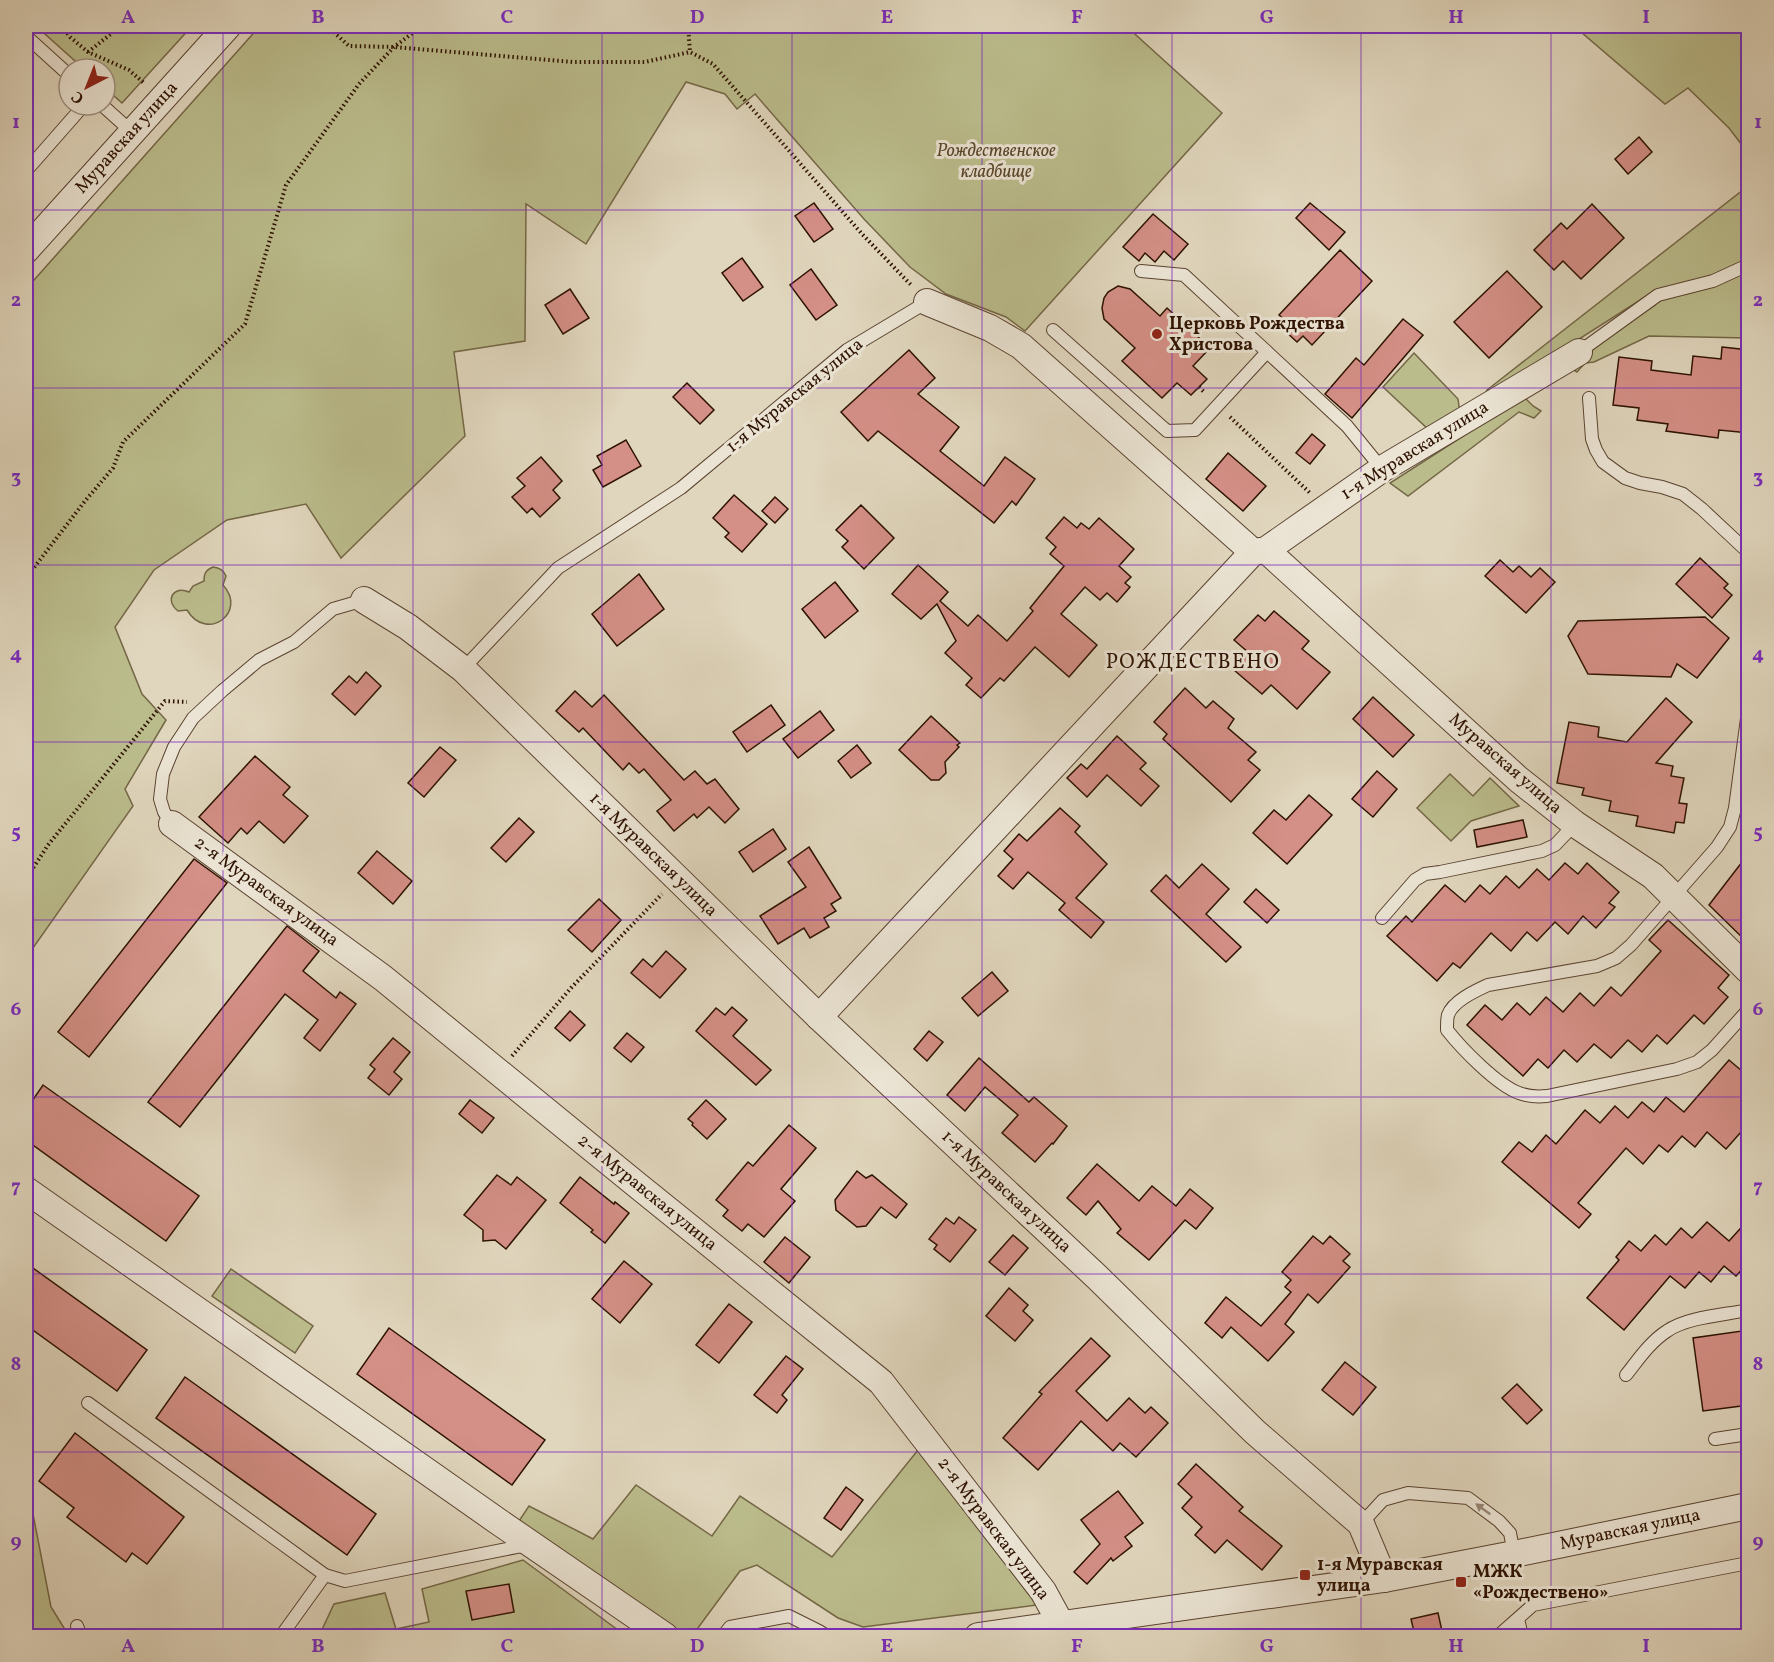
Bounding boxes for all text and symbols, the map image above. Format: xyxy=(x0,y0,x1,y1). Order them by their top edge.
text: A xyxy=(121,4,135,32)
text: B xyxy=(311,4,325,32)
text: C xyxy=(501,4,514,32)
text: D xyxy=(690,4,704,32)
text: E xyxy=(881,4,893,32)
text: F xyxy=(1071,4,1083,32)
text: G xyxy=(1260,4,1274,32)
text: H xyxy=(1448,4,1464,32)
text: I xyxy=(1642,4,1650,32)
north arrow xyxy=(57,57,117,117)
street label: Муравская улица xyxy=(70,76,184,200)
text: С xyxy=(67,85,89,108)
text: 1 xyxy=(12,109,20,137)
text: 1 xyxy=(1754,109,1762,137)
park label: Рождественское кладбище xyxy=(936,139,1056,185)
text: 2 xyxy=(11,287,21,315)
text: 2 xyxy=(1753,287,1763,315)
place label: Церковь Рождества Христова xyxy=(1169,312,1345,358)
marker: Церковь Рождества Христова xyxy=(1150,327,1164,341)
street label: 1-я Муравская улица xyxy=(721,333,869,459)
street label: 1-я Муравская улица xyxy=(1336,395,1494,507)
text: 3 xyxy=(11,464,21,492)
text: 3 xyxy=(1753,464,1763,492)
text: 4 xyxy=(10,641,22,669)
text: 4 xyxy=(1752,641,1764,669)
district label: РОЖДЕСТВЕНО xyxy=(1106,648,1280,677)
street label: Муравская улица xyxy=(1443,708,1567,820)
street label: 1-я Муравская улица xyxy=(583,787,723,923)
text: 5 xyxy=(11,819,21,847)
text: 5 xyxy=(1753,819,1763,847)
street label: 2-я Муравская улица xyxy=(189,831,343,953)
text: 6 xyxy=(11,996,22,1024)
text: 6 xyxy=(1753,996,1764,1024)
street label: 1-я Муравская улица xyxy=(935,1125,1077,1259)
street label: 2-я Муравская улица xyxy=(572,1129,722,1257)
text: 7 xyxy=(11,1173,21,1201)
text: 7 xyxy=(1753,1173,1763,1201)
text: 8 xyxy=(11,1351,21,1379)
text: 8 xyxy=(1753,1351,1763,1379)
street label: 2-я Муравская улица xyxy=(931,1452,1055,1606)
one-way arrow xyxy=(1475,1503,1491,1515)
street label: Муравская улица xyxy=(1557,1503,1703,1557)
text: 9 xyxy=(10,1528,22,1556)
text: 9 xyxy=(1752,1528,1764,1556)
place label: 1-я Муравская улица xyxy=(1317,1553,1443,1599)
place label: МЖК «Рождествено» xyxy=(1473,1560,1608,1606)
marker: 1-я Муравская улица xyxy=(1298,1568,1312,1582)
marker: МЖК «Рождествено» xyxy=(1454,1575,1468,1589)
text: A xyxy=(121,1633,135,1661)
text: B xyxy=(311,1633,325,1661)
text: C xyxy=(501,1633,514,1661)
text: D xyxy=(690,1633,704,1661)
text: E xyxy=(881,1633,893,1661)
text: F xyxy=(1071,1633,1083,1661)
text: G xyxy=(1260,1633,1274,1661)
text: H xyxy=(1448,1633,1464,1661)
text: I xyxy=(1642,1633,1650,1661)

